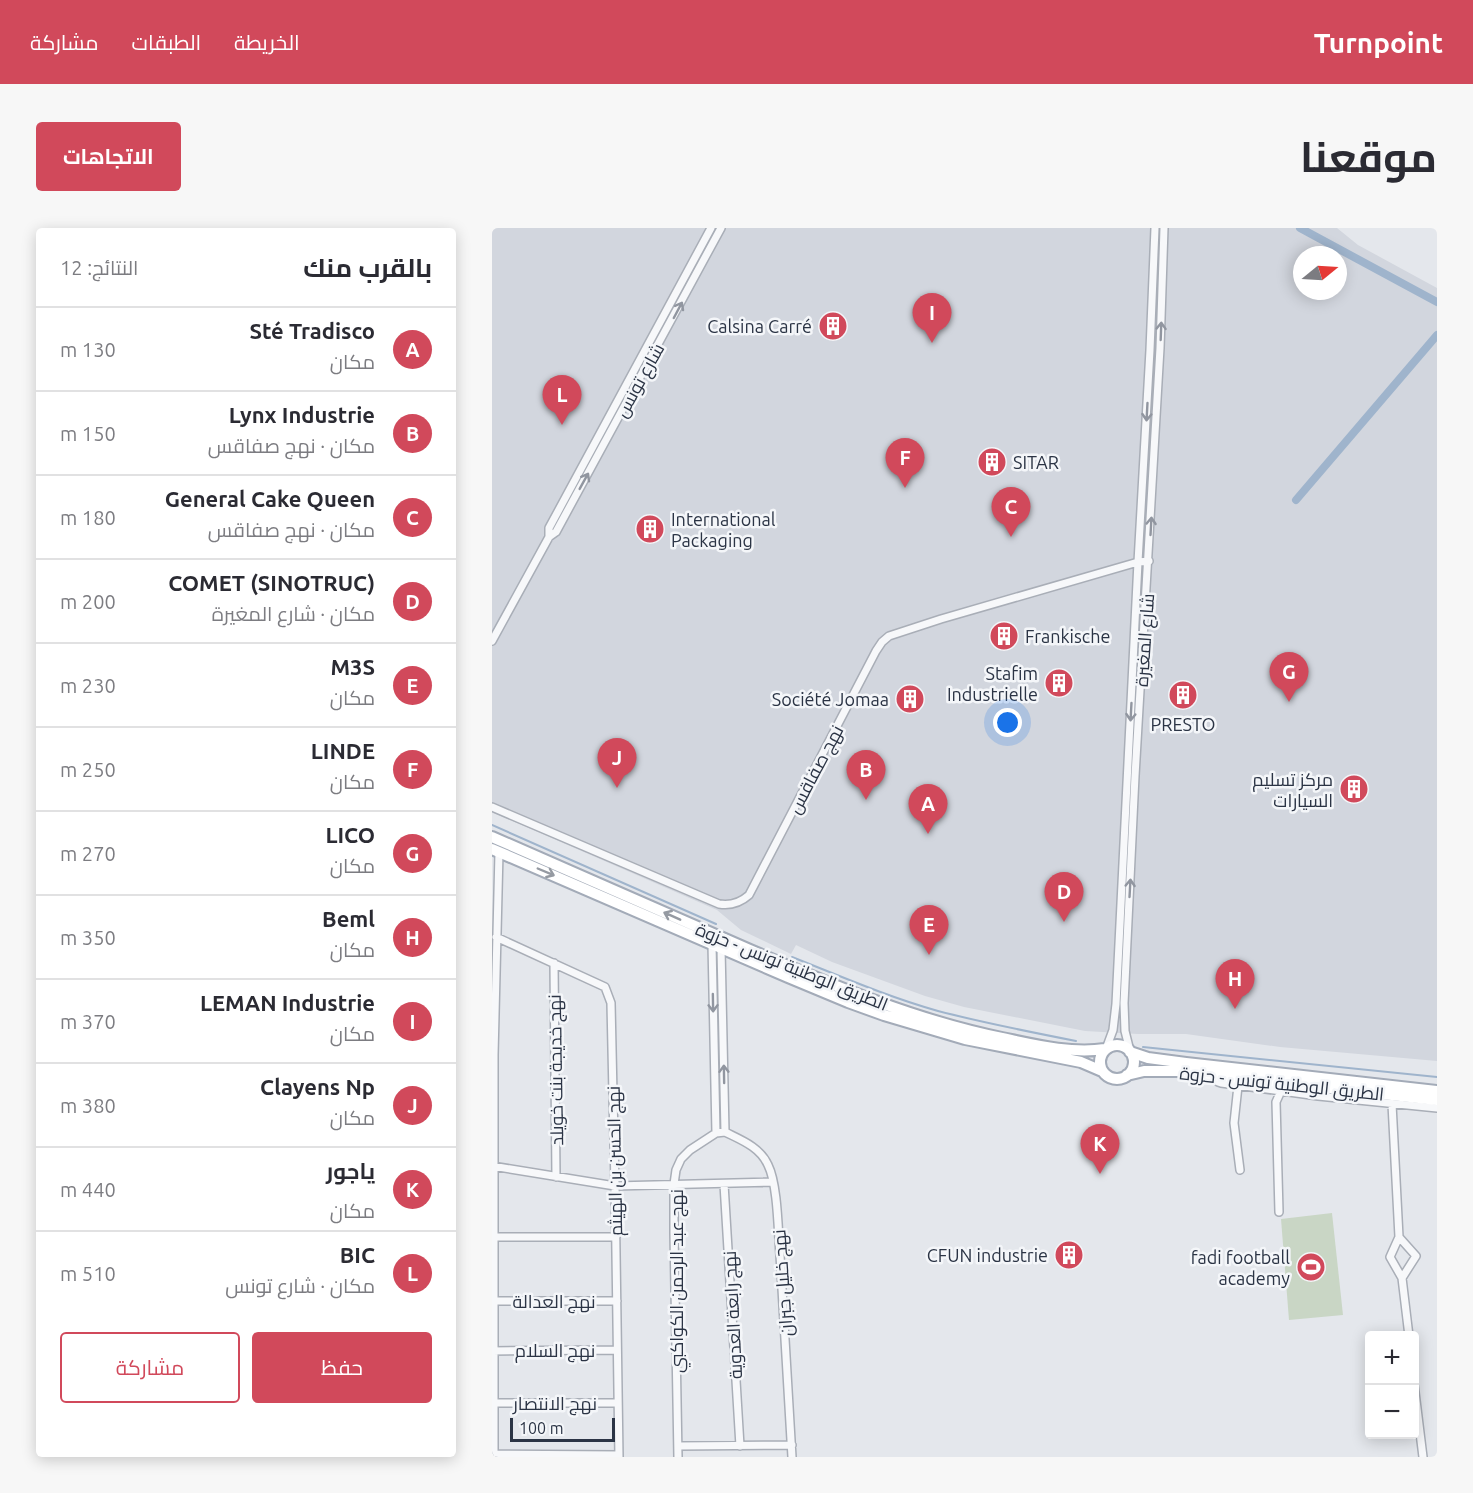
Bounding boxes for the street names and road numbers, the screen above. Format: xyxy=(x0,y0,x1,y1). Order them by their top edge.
street label: شارع تونس xyxy=(611,340,670,422)
street label: شارع المغيرة xyxy=(1131,593,1160,688)
street label: نهج صفاقس xyxy=(783,721,849,818)
street label: الطريق الوطنية تونس - حزوة xyxy=(692,918,891,1017)
street label: نهج خديجة بنت خويلد xyxy=(544,994,569,1146)
street label: الطريق الوطنية تونس - حزوة xyxy=(1178,1062,1385,1107)
street label: نهج الحسن بن الهيثم xyxy=(603,1086,628,1236)
street label: نهج عبد الرحمن الكواكبي xyxy=(666,1189,691,1373)
street label: نهج خليل جبران xyxy=(768,1229,799,1337)
street label: نهج رابعة العدوية xyxy=(719,1250,748,1380)
street label: نهج العدالة xyxy=(512,1291,596,1314)
street label: نهج السلام xyxy=(515,1340,595,1363)
street label: نهج الانتصار xyxy=(512,1393,597,1416)

